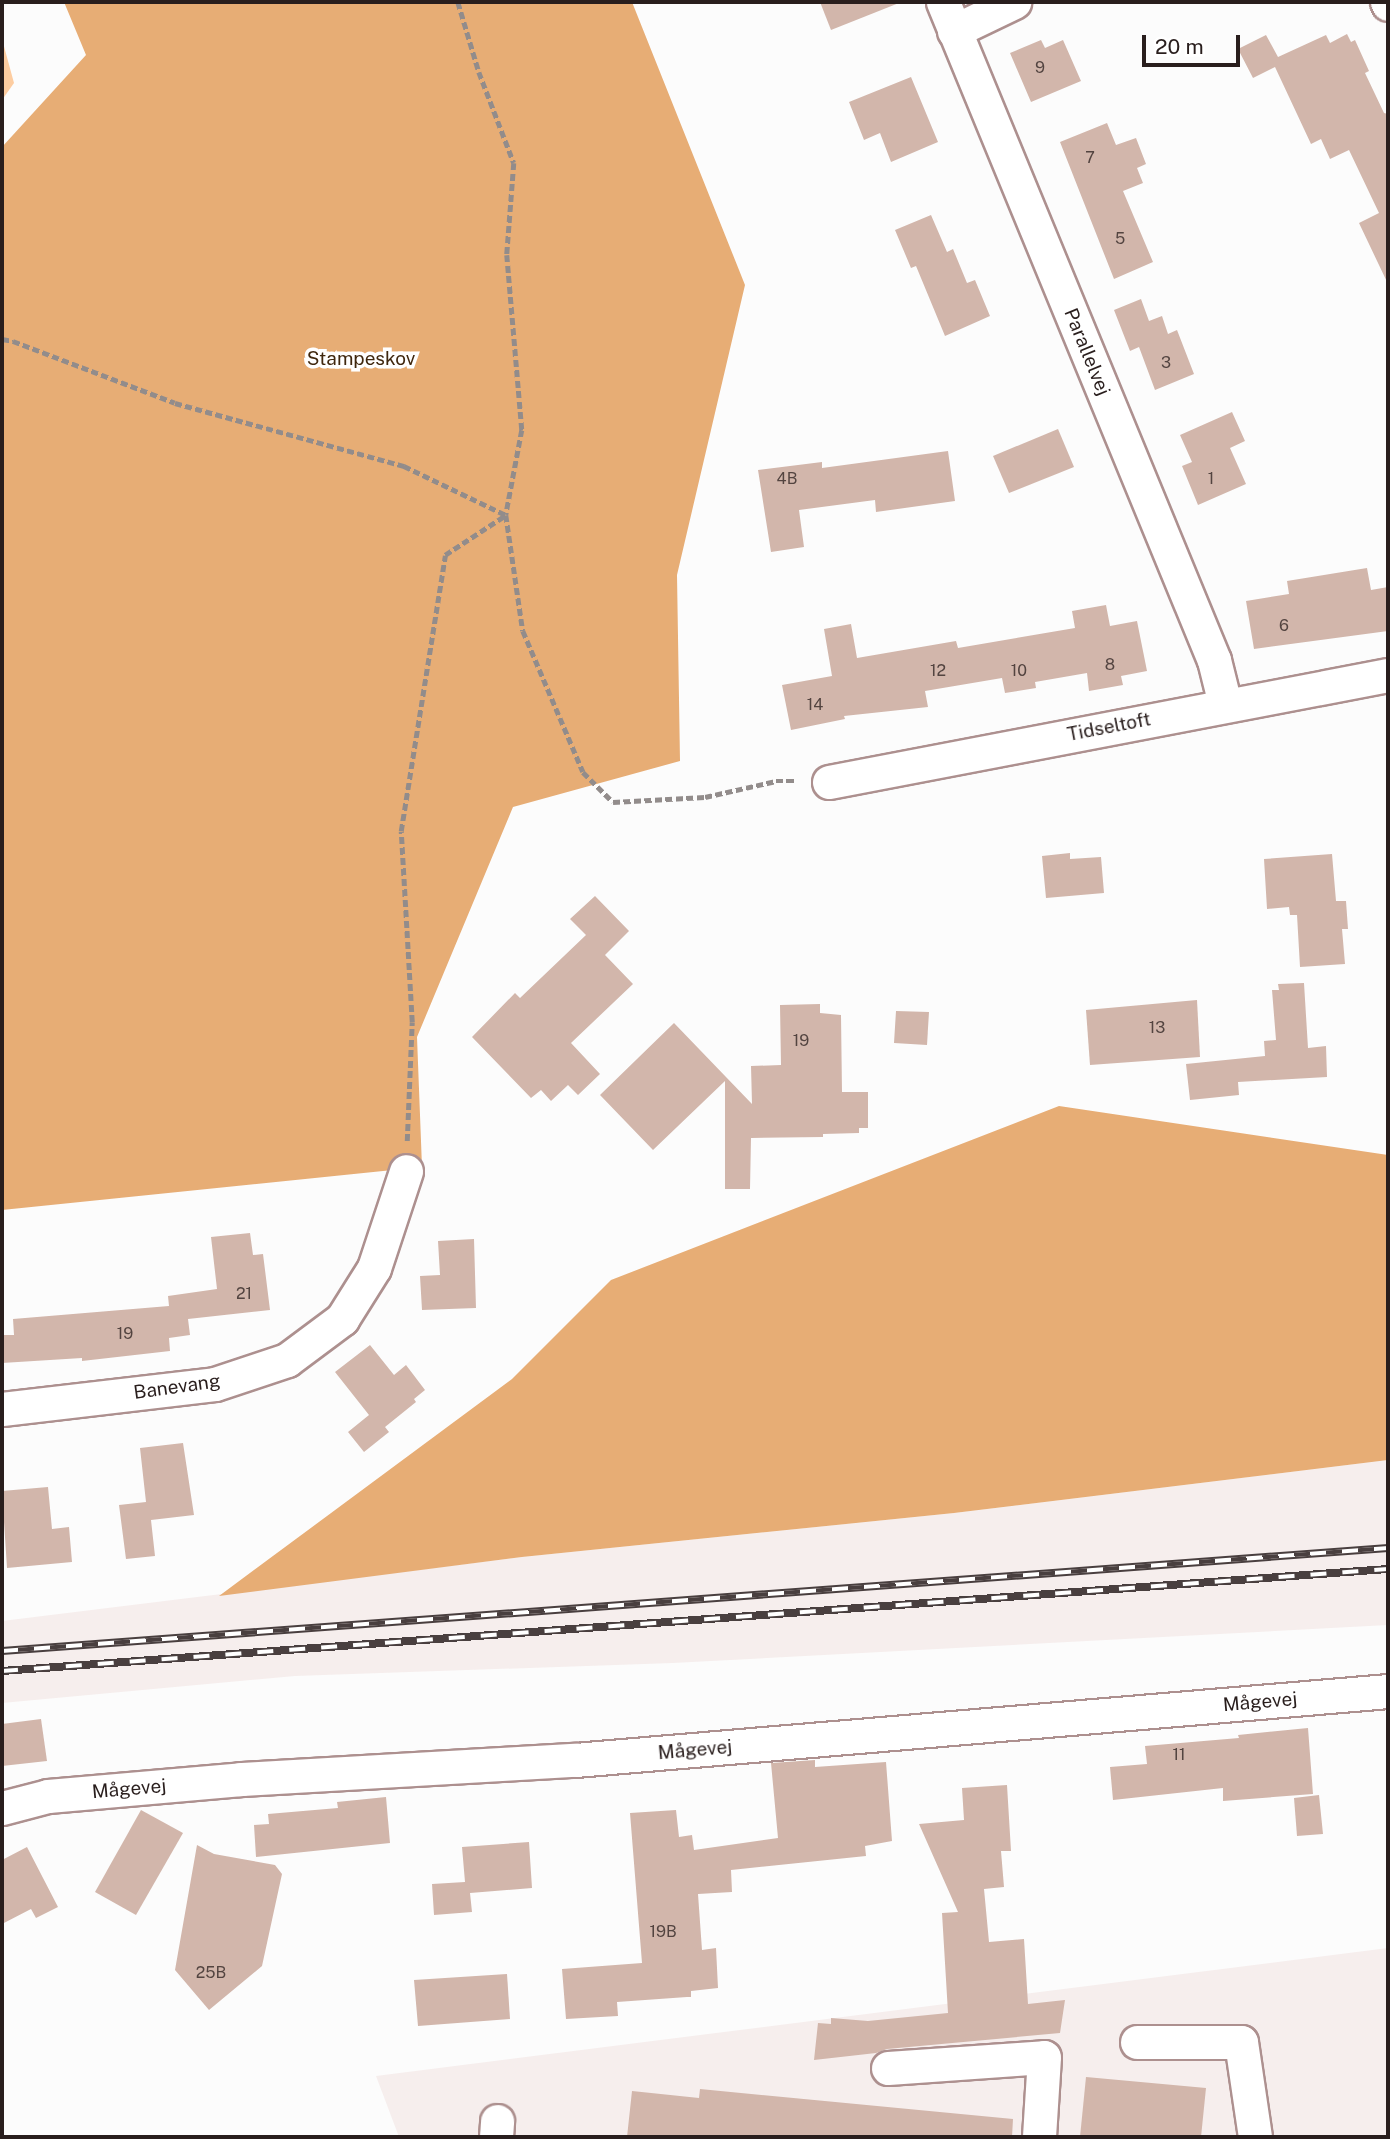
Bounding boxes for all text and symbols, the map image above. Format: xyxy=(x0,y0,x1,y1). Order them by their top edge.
scale bar xyxy=(1145,21,1243,65)
text: 20 m xyxy=(1155,34,1204,59)
house number: 9 xyxy=(1035,58,1045,78)
house number: 7 xyxy=(1085,148,1095,168)
house number: 5 xyxy=(1115,229,1125,249)
street label: Parallelvej xyxy=(1059,305,1115,399)
park label: Stampeskov xyxy=(307,348,415,370)
house number: 3 xyxy=(1161,353,1171,373)
house number: 4B xyxy=(777,469,797,489)
house number: 1 xyxy=(1208,469,1214,489)
house number: 6 xyxy=(1279,616,1289,636)
house number: 8 xyxy=(1105,655,1115,675)
house number: 12 xyxy=(930,661,946,681)
house number: 10 xyxy=(1011,661,1027,681)
house number: 14 xyxy=(807,695,823,715)
street label: Tidseltoft xyxy=(1065,708,1153,746)
house number: 13 xyxy=(1149,1018,1165,1038)
house number: 19 xyxy=(793,1031,809,1051)
house number: 21 xyxy=(236,1284,252,1304)
house number: 19 xyxy=(117,1324,133,1344)
street label: Banevang xyxy=(132,1370,222,1404)
street label: Mågevej xyxy=(1222,1687,1298,1717)
street label: Mågevej xyxy=(657,1735,733,1765)
house number: 11 xyxy=(1172,1745,1186,1765)
street label: Mågevej xyxy=(91,1774,167,1804)
house number: 19B xyxy=(649,1922,677,1942)
house number: 25B xyxy=(196,1963,226,1983)

